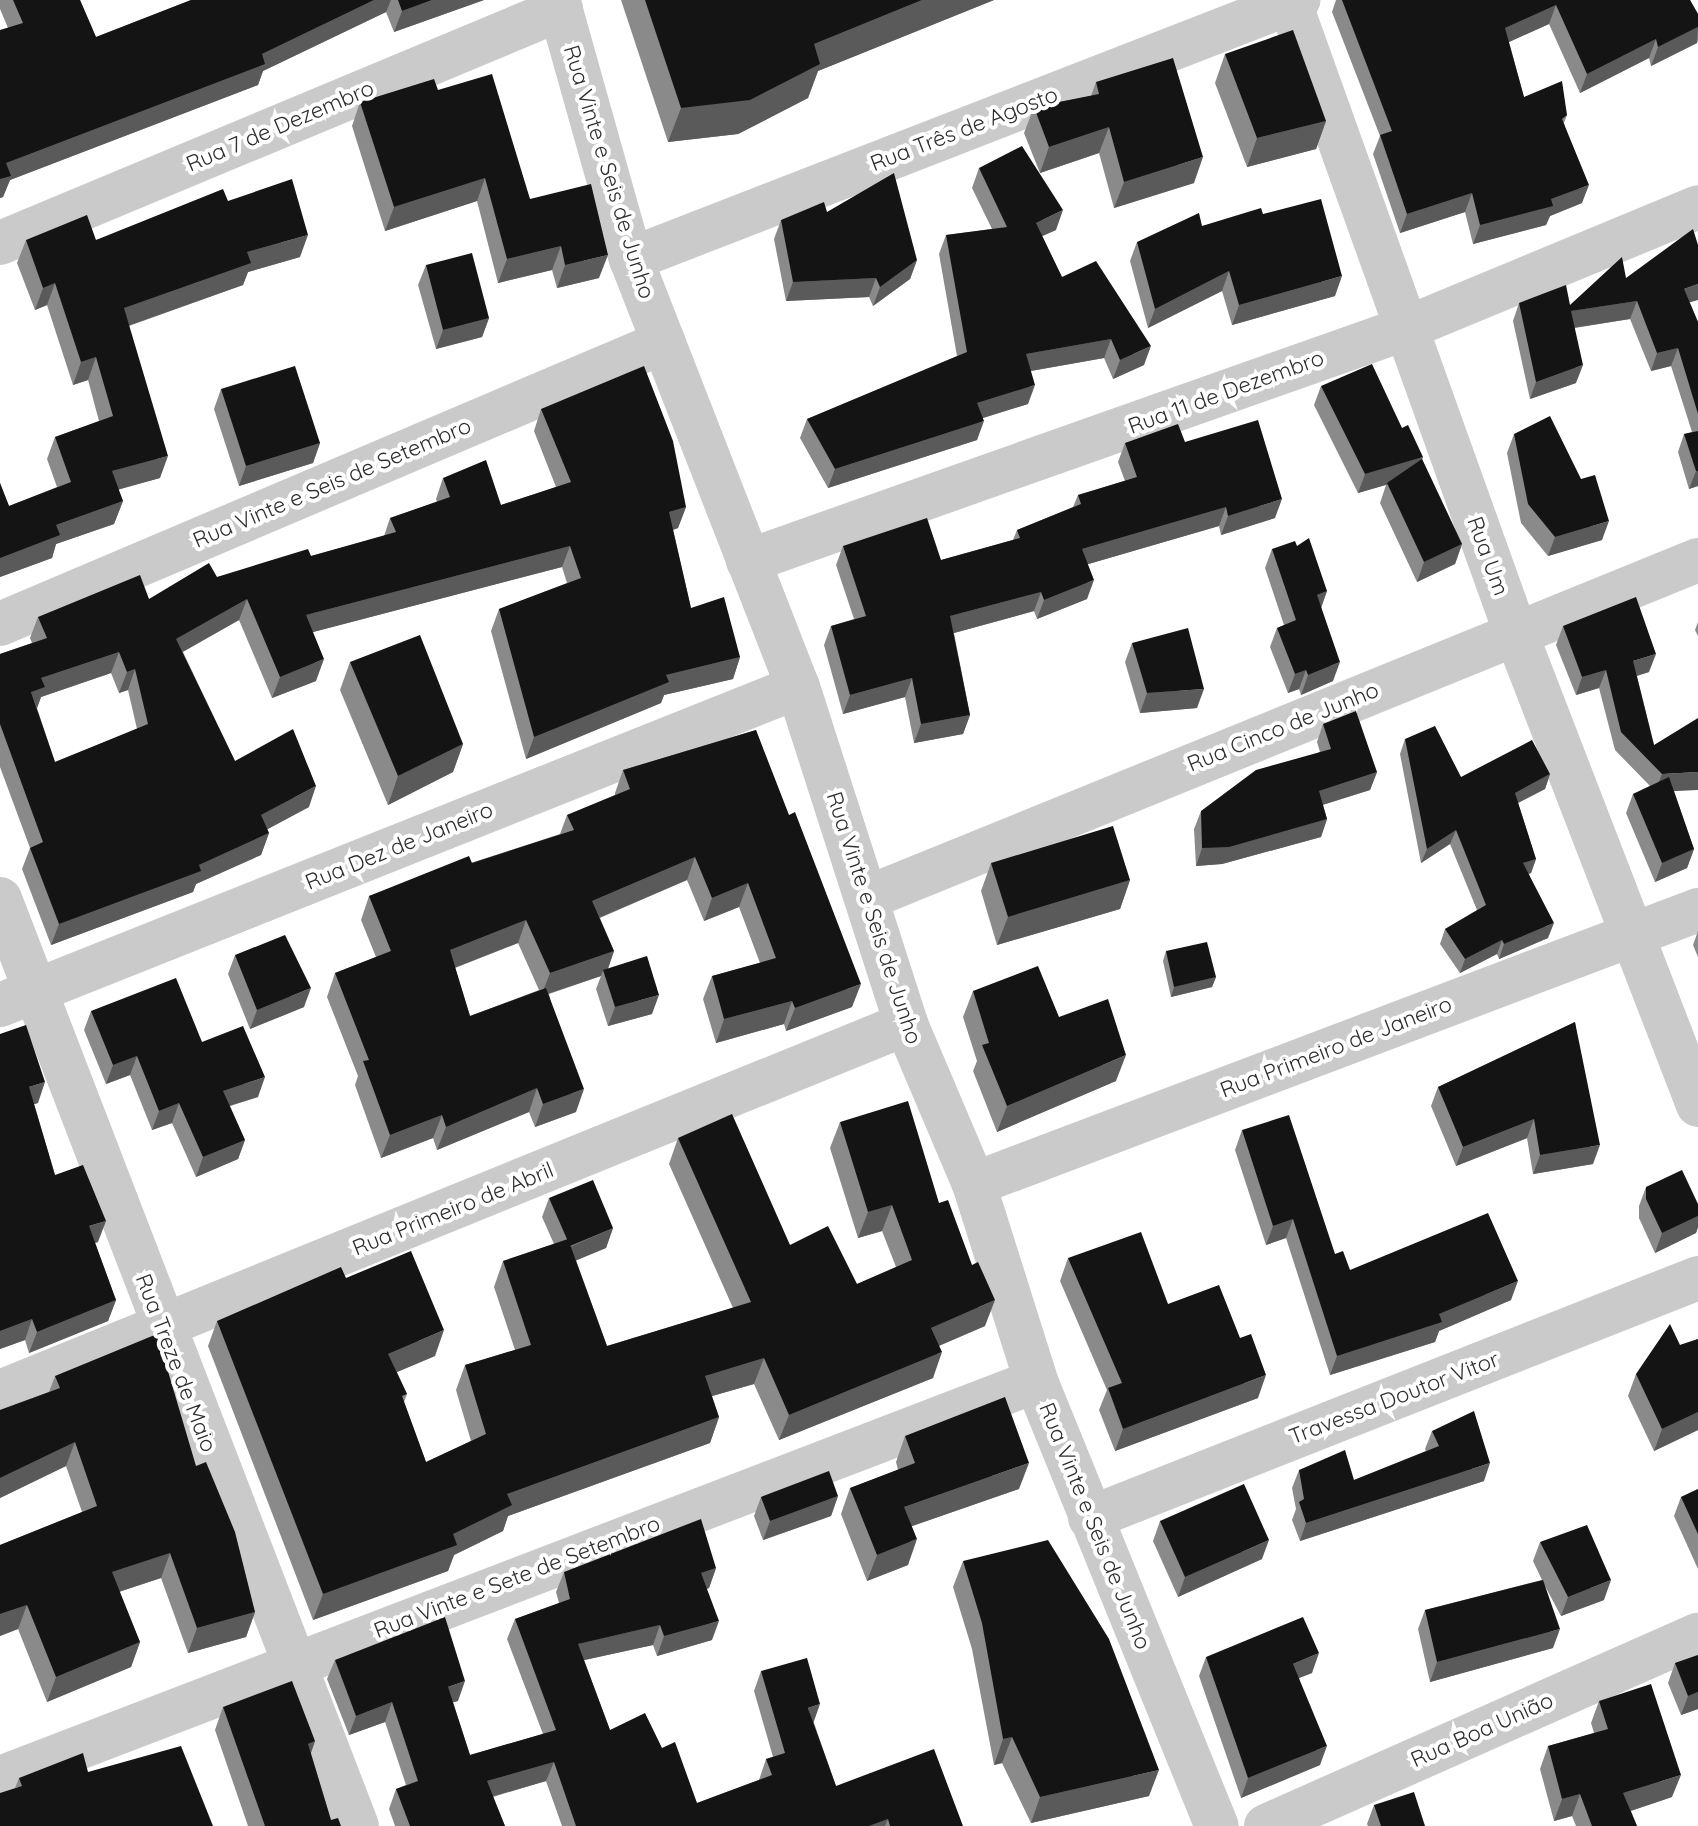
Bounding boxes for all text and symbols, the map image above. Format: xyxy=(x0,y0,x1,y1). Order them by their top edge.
street label: Rua Vinte e Seis de Junho xyxy=(558,42,660,302)
street label: Rua 7 de Dezembro xyxy=(182,75,378,177)
street label: Rua Três de Agosto xyxy=(867,81,1061,177)
street label: Rua 11 de Dezembro xyxy=(1125,344,1327,440)
street label: Rua Vinte e Seis de Setembro xyxy=(189,412,475,554)
street label: Rua Um xyxy=(1462,513,1514,599)
street label: Rua Cinco de Junho xyxy=(1183,677,1383,777)
street label: Rua Vinte e Seis de Junho xyxy=(821,788,927,1048)
street label: Rua Dez de Janeiro xyxy=(301,796,497,896)
street label: Rua Primeiro de Janeiro xyxy=(1216,991,1456,1103)
street label: Rua Primeiro de Abril xyxy=(349,1157,557,1261)
street label: Rua Treze de Maio xyxy=(130,1270,222,1456)
street label: Travessa Doutor Vitor xyxy=(1285,1346,1503,1450)
street label: Rua Vinte e Seis de Junho xyxy=(1033,1399,1157,1653)
street label: Rua Vinte e Sete de Setembro xyxy=(370,1510,664,1644)
street label: Rua Boa União xyxy=(1407,1687,1557,1773)

